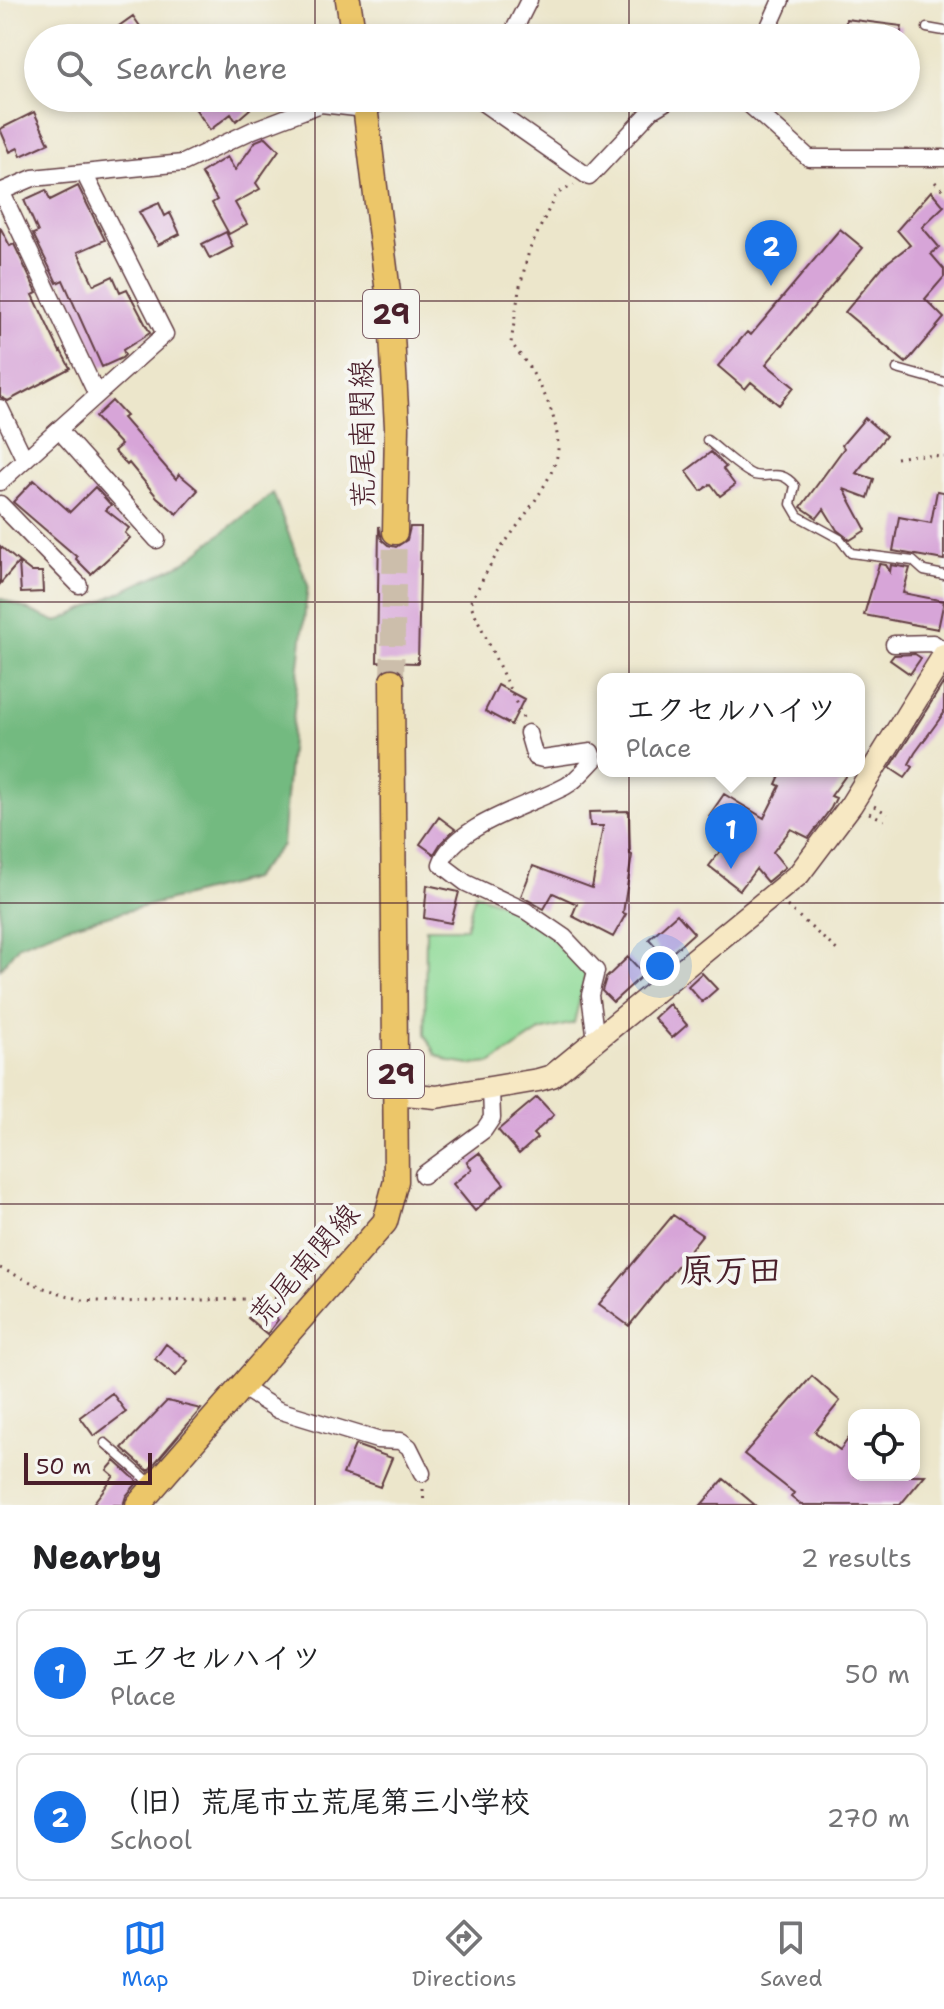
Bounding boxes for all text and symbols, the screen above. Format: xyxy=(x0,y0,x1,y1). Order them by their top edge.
search box xyxy=(24,24,920,112)
icon: search xyxy=(52,46,96,90)
text: Search here xyxy=(116,48,287,89)
pin: 2 xyxy=(745,220,797,286)
road number: 29 xyxy=(363,290,419,338)
street label: 荒尾南関線 xyxy=(340,359,384,509)
popup xyxy=(597,673,865,777)
text: エクセルハイツ xyxy=(625,689,837,730)
text: Place xyxy=(625,730,692,765)
pin: 1 xyxy=(705,803,757,869)
your location xyxy=(640,946,680,986)
road number: 29 xyxy=(368,1050,424,1098)
street label: 荒尾南関線 xyxy=(239,1194,369,1334)
district label: 原万田 xyxy=(680,1247,782,1293)
map controls xyxy=(848,1409,920,1481)
button: locate xyxy=(848,1409,920,1481)
scale bar xyxy=(24,1449,152,1485)
text: 50 m xyxy=(36,1452,91,1481)
text: Nearby xyxy=(32,1534,162,1580)
text: 2 results xyxy=(800,1540,912,1575)
text: エクセルハイツ xyxy=(110,1637,321,1678)
text: 1 xyxy=(54,1656,66,1691)
text: 50 m xyxy=(845,1656,910,1691)
text: Place xyxy=(110,1678,176,1713)
text: （旧）荒尾市立荒尾第三小学校 xyxy=(110,1781,530,1822)
text: 2 xyxy=(51,1800,69,1835)
text: 270 m xyxy=(827,1800,910,1835)
text: School xyxy=(110,1822,192,1857)
tab: Map xyxy=(122,1916,169,1993)
tab: Directions xyxy=(412,1916,517,1993)
tab: Saved xyxy=(760,1916,822,1993)

